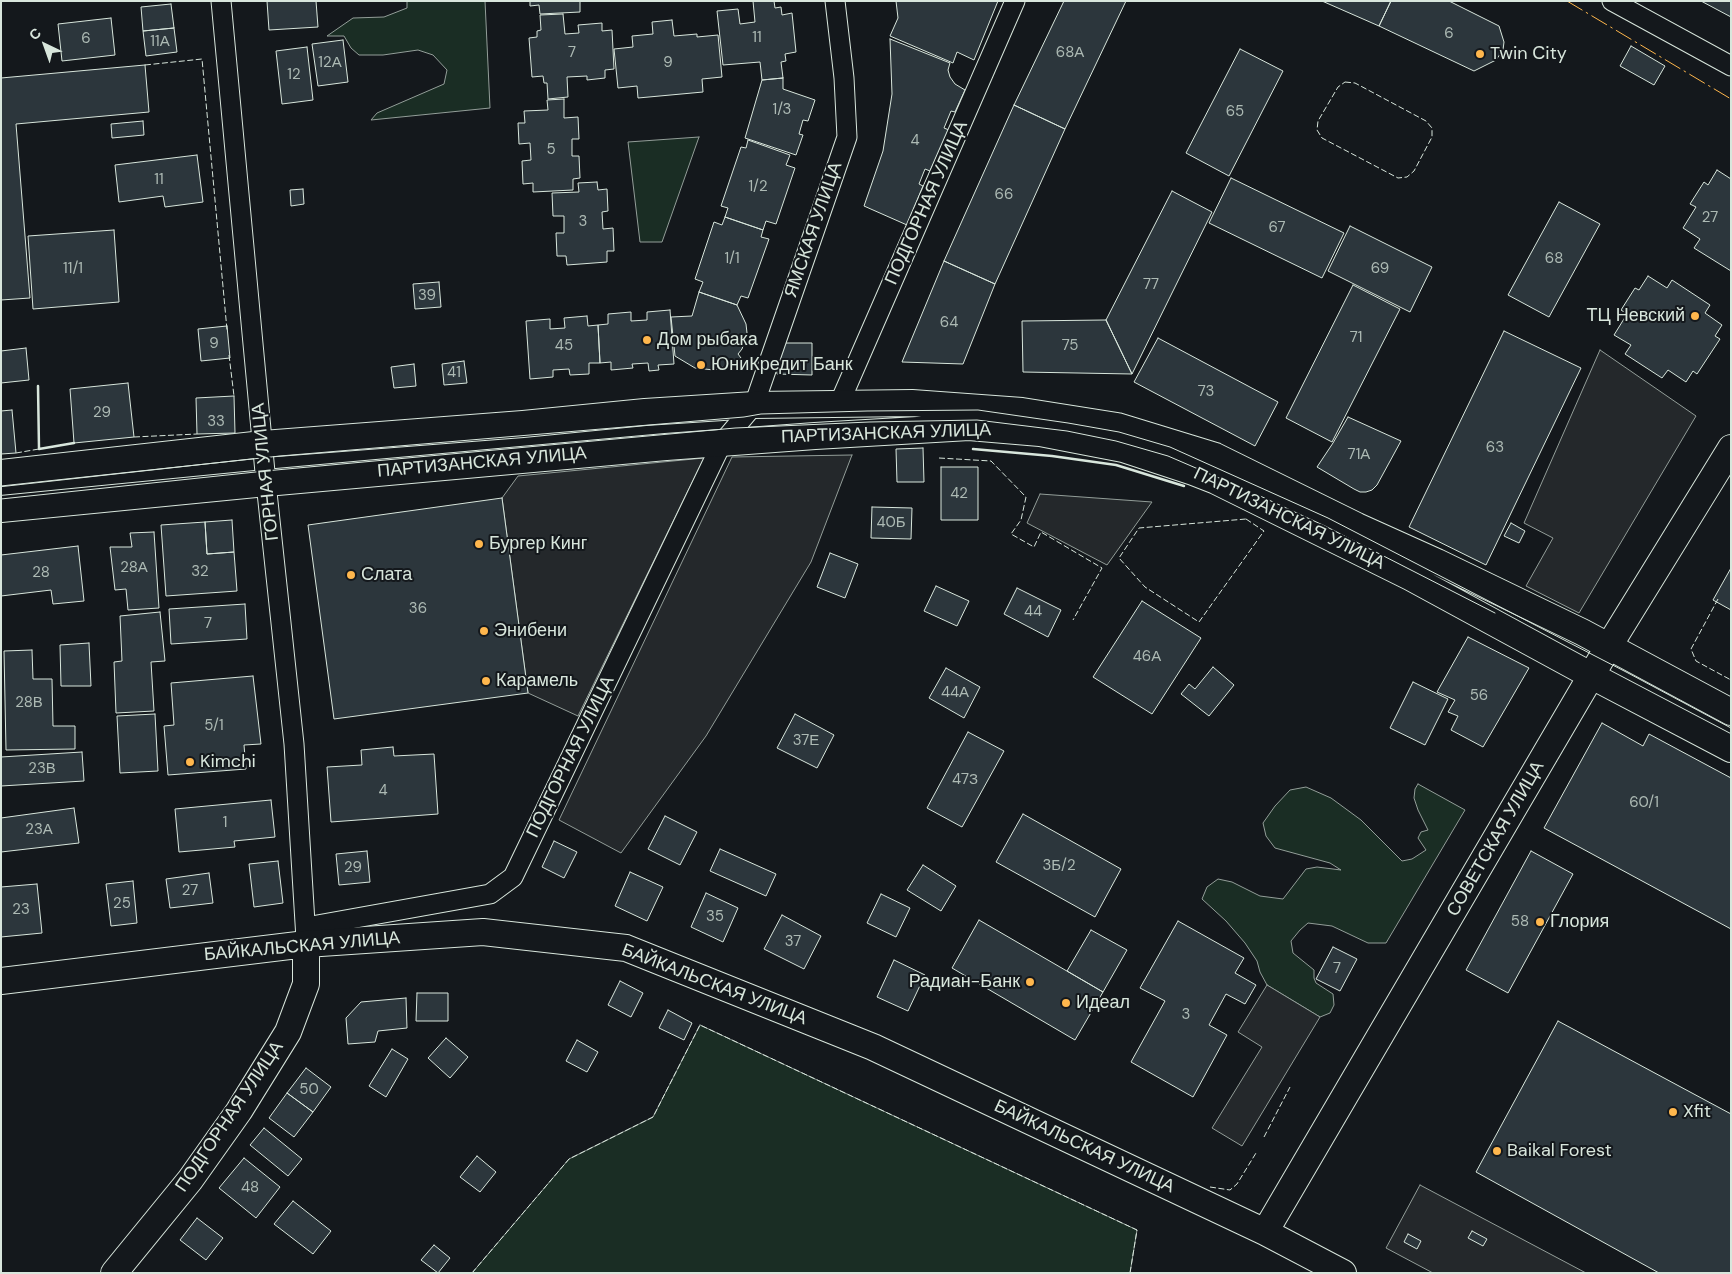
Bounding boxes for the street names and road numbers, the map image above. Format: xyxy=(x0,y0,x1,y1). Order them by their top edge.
street label: ПОДГОРНАЯ УЛИЦА xyxy=(881,118,973,288)
street label: ЯМСКАЯ УЛИЦА xyxy=(781,159,847,301)
street label: ГОРНАЯ УЛИЦА xyxy=(248,402,284,542)
street label: ПАРТИЗАНСКАЯ УЛИЦА xyxy=(781,420,991,448)
street label: ПАРТИЗАНСКАЯ УЛИЦА xyxy=(376,443,588,483)
street label: ПАРТИЗАНСКАЯ УЛИЦА xyxy=(1190,463,1388,575)
street label: ПОДГОРНАЯ УЛИЦА xyxy=(522,673,620,841)
street label: СОВЕТСКАЯ УЛИЦА xyxy=(1443,757,1549,921)
street label: БАЙКАЛЬСКАЯ УЛИЦА xyxy=(203,928,401,966)
street label: БАЙКАЛЬСКАЯ УЛИЦА xyxy=(618,940,810,1030)
street label: ПОДГОРНАЯ УЛИЦА xyxy=(172,1038,288,1196)
street label: БАЙКАЛЬСКАЯ УЛИЦА xyxy=(990,1096,1178,1198)

